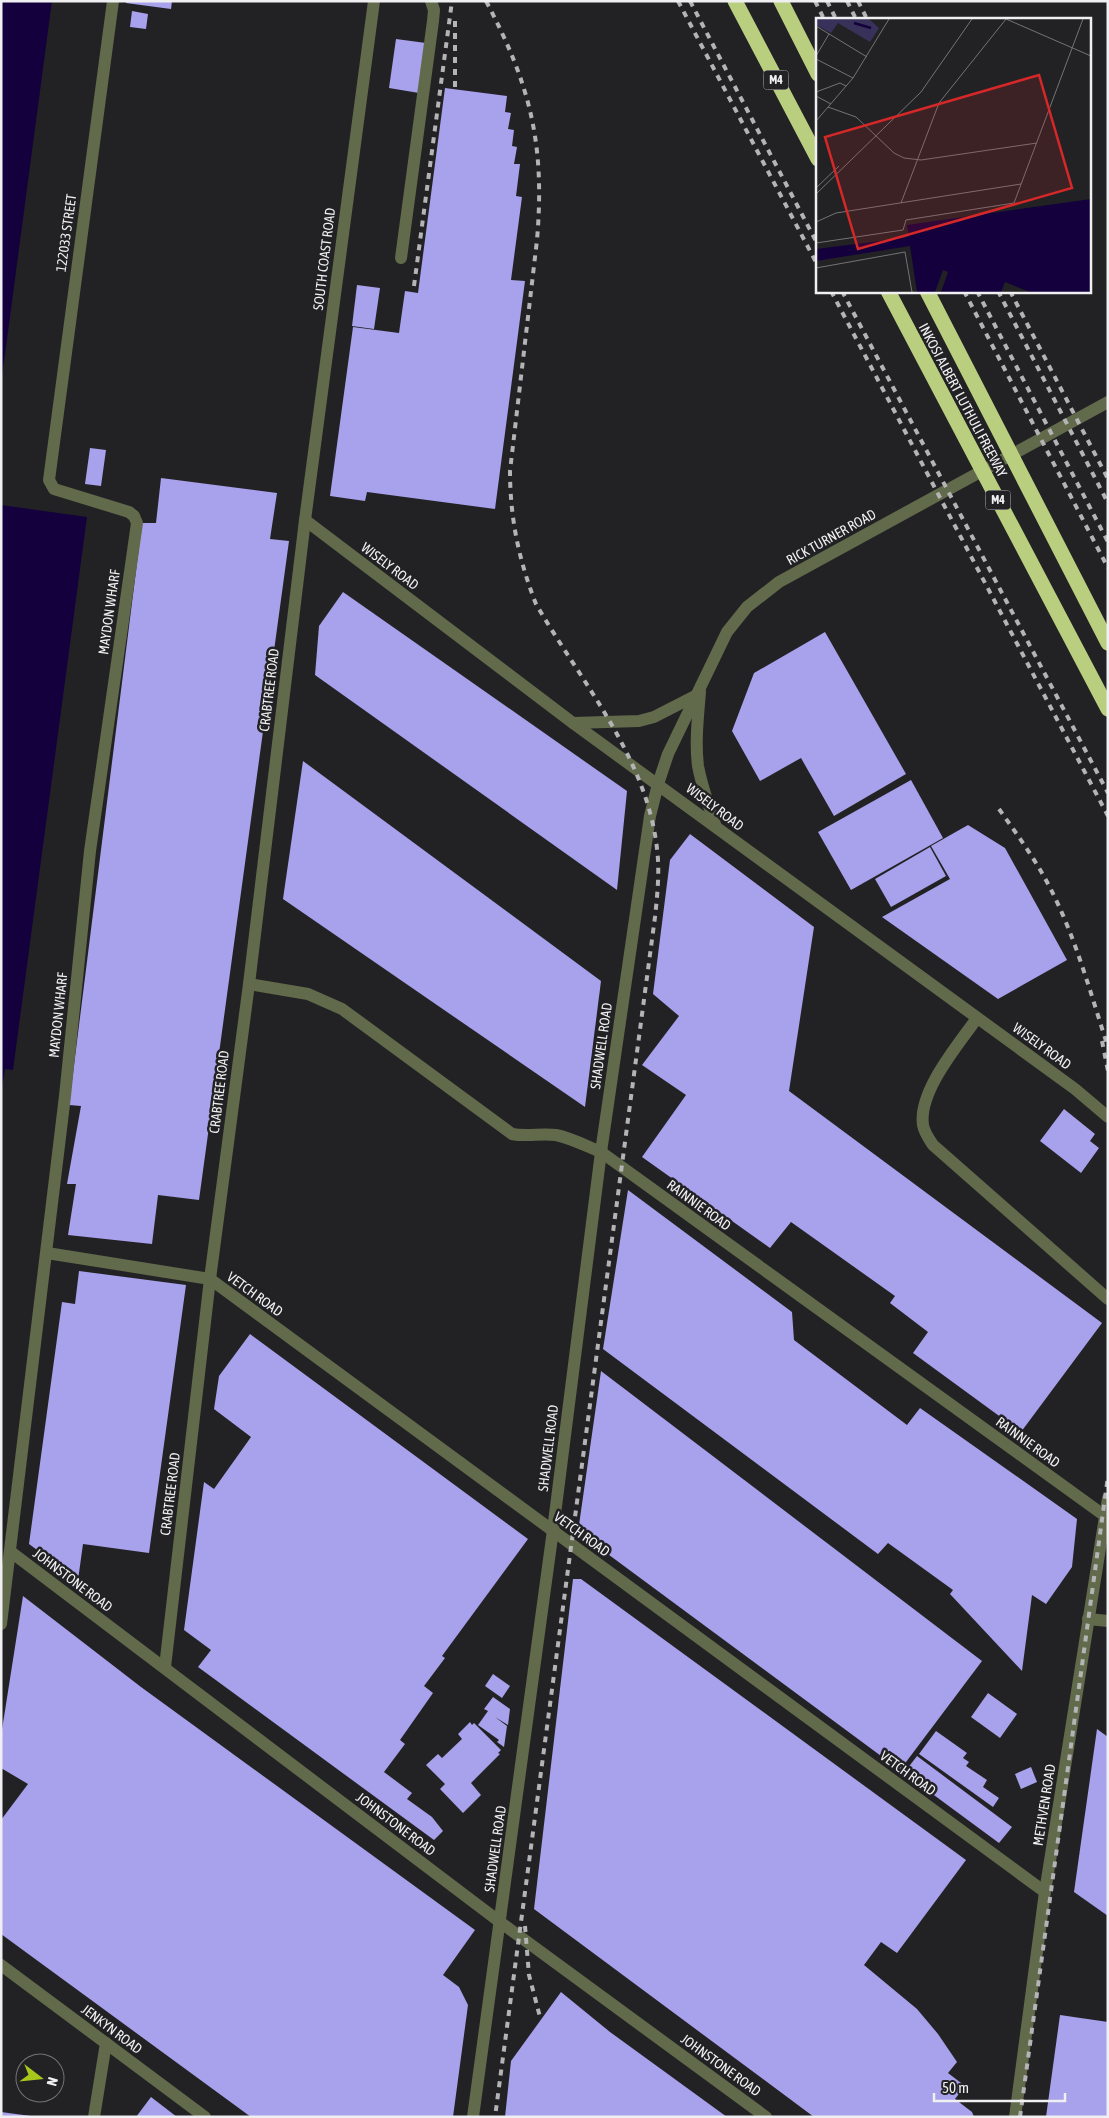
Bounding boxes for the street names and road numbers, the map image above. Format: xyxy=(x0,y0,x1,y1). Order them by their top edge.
road number: M4 xyxy=(764,70,788,90)
street label: 122033 STREET xyxy=(53,193,79,273)
street label: SOUTH COAST ROAD xyxy=(310,207,338,311)
street label: INKOSI ALBERT LUTHULI FREEWAY xyxy=(916,320,1011,480)
road number: M4 xyxy=(986,490,1010,510)
street label: RICK TURNER ROAD xyxy=(783,506,879,568)
street label: WISELY ROAD xyxy=(358,539,422,593)
street label: MAYDON WHARF xyxy=(95,568,123,656)
street label: CRABTREE ROAD xyxy=(256,647,282,732)
street label: WISELY ROAD xyxy=(683,780,747,834)
street label: MAYDON WHARF xyxy=(46,971,70,1058)
street label: SHADWELL ROAD xyxy=(587,1002,615,1090)
street label: WISELY ROAD xyxy=(1010,1020,1074,1073)
street label: CRABTREE ROAD xyxy=(206,1049,232,1134)
street label: RAINNIE ROAD xyxy=(664,1176,734,1234)
street label: VETCH ROAD xyxy=(224,1268,286,1320)
street label: SHADWELL ROAD xyxy=(535,1404,561,1492)
street label: RAINNIE ROAD xyxy=(993,1413,1063,1471)
street label: CRABTREE ROAD xyxy=(157,1451,183,1536)
street label: VETCH ROAD xyxy=(551,1508,613,1560)
street label: JOHNSTONE ROAD xyxy=(30,1545,116,1615)
street label: VETCH ROAD xyxy=(877,1747,939,1799)
street label: METHVEN ROAD xyxy=(1030,1763,1058,1847)
street label: JOHNSTONE ROAD xyxy=(353,1789,439,1859)
street label: SHADWELL ROAD xyxy=(481,1805,509,1893)
street label: JENKYN ROAD xyxy=(79,2001,146,2057)
street label: JOHNSTONE ROAD xyxy=(678,2031,764,2099)

